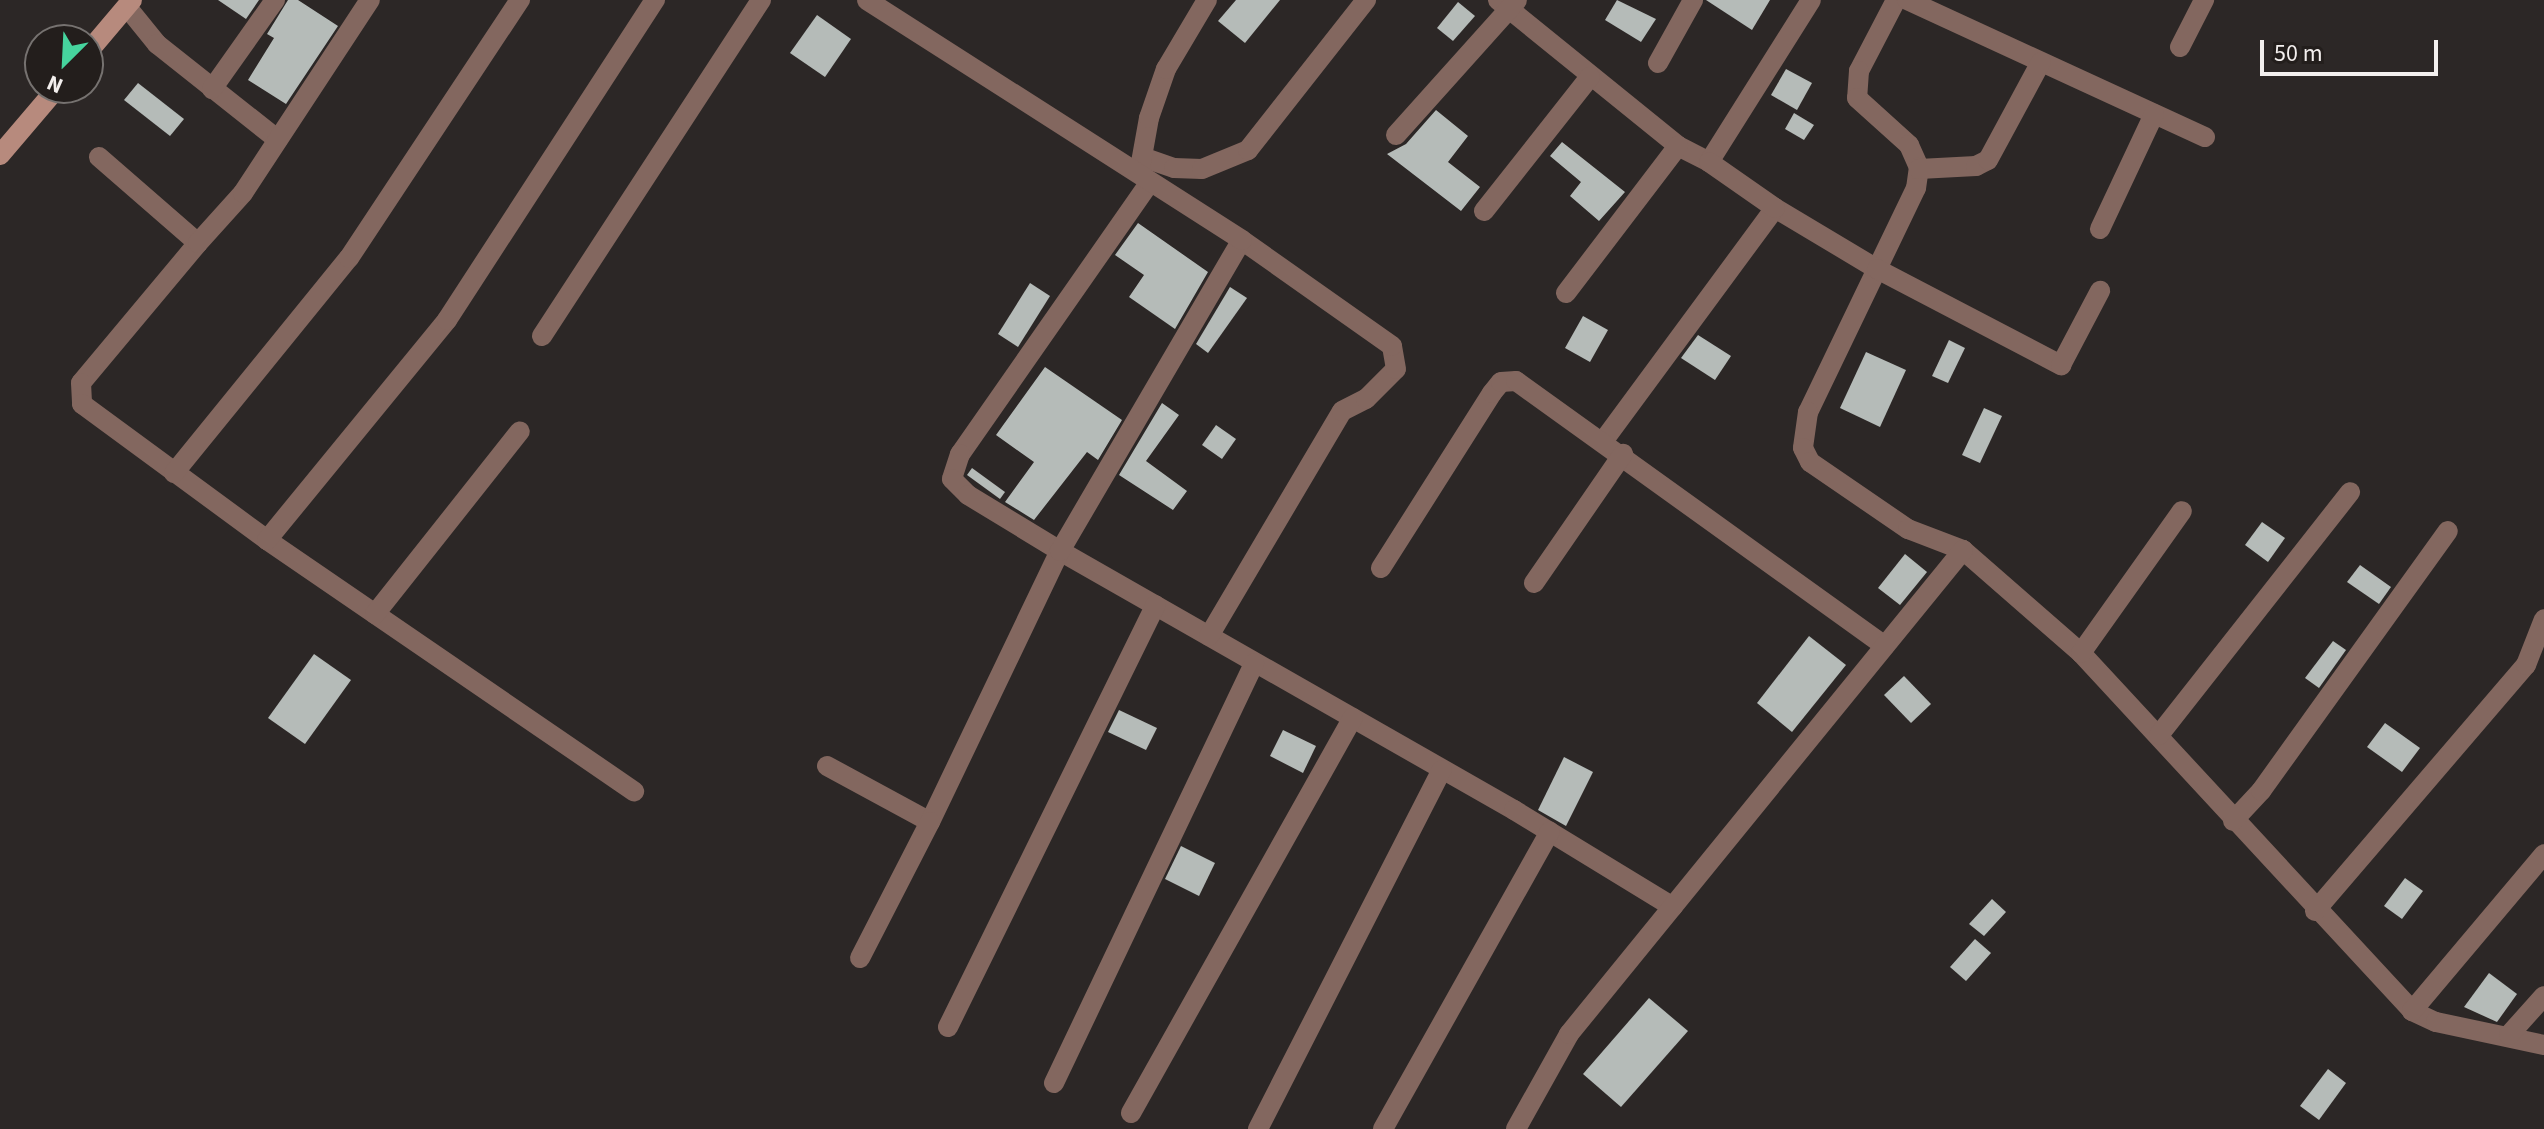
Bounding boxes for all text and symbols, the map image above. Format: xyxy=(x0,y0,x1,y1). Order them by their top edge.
north arrow xyxy=(24,24,104,104)
scale bar xyxy=(2264,24,2442,74)
text: 50 m xyxy=(2274,36,2323,71)
text: N xyxy=(42,67,68,102)

